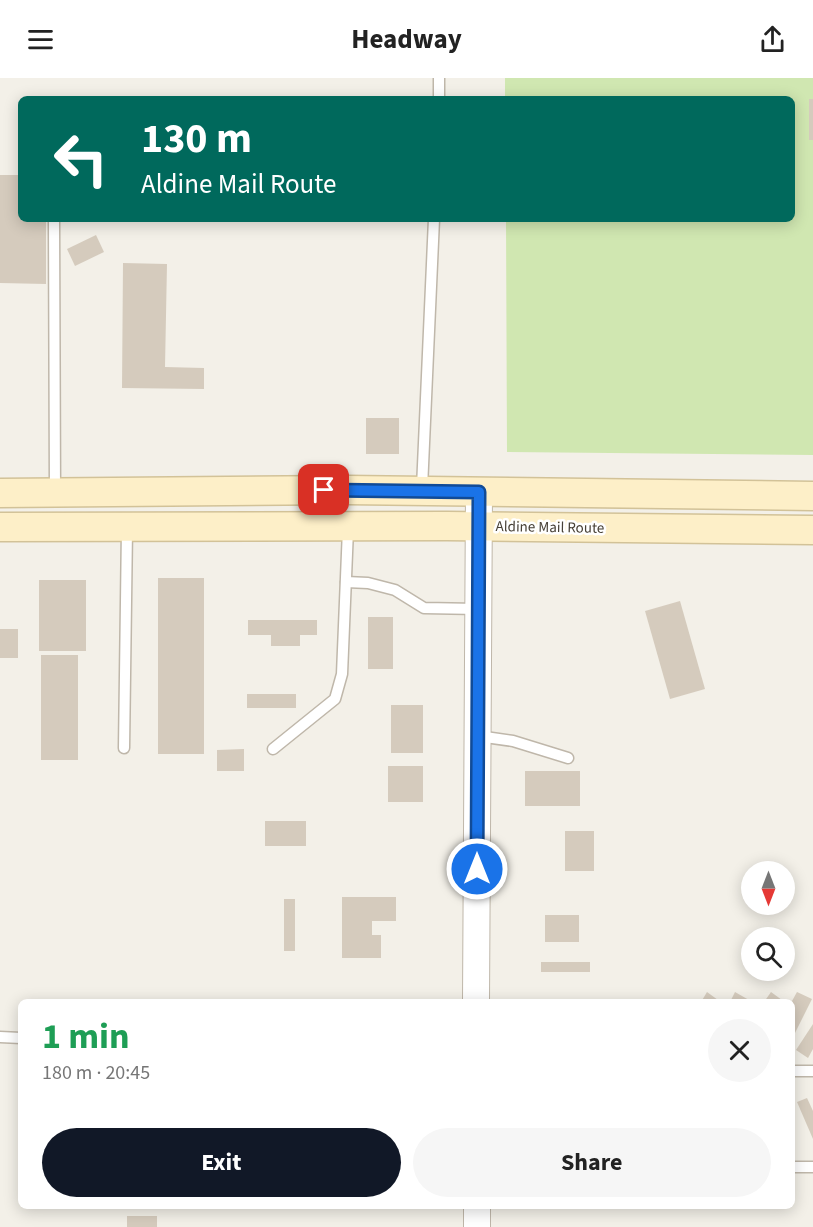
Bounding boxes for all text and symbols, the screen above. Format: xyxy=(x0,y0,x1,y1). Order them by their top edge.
text: Headway xyxy=(351,20,462,59)
icon: menu xyxy=(24,23,57,56)
icon: share xyxy=(756,23,789,56)
text: 130 m xyxy=(141,109,252,169)
icon: left xyxy=(42,120,120,198)
text: Aldine Mail Route xyxy=(141,165,336,204)
pin xyxy=(298,464,349,515)
icon: arrive xyxy=(307,473,340,506)
street label: Aldine Mail Route xyxy=(496,516,604,539)
position arrow xyxy=(445,837,509,901)
north arrow xyxy=(741,861,795,915)
map controls xyxy=(741,861,795,981)
button: search xyxy=(741,927,795,981)
text: 1 min xyxy=(42,1011,130,1062)
button: close xyxy=(708,1019,771,1082)
text: 180 m · 20:45 xyxy=(42,1059,150,1087)
button: Exit xyxy=(42,1128,401,1197)
button: Share xyxy=(413,1128,771,1197)

